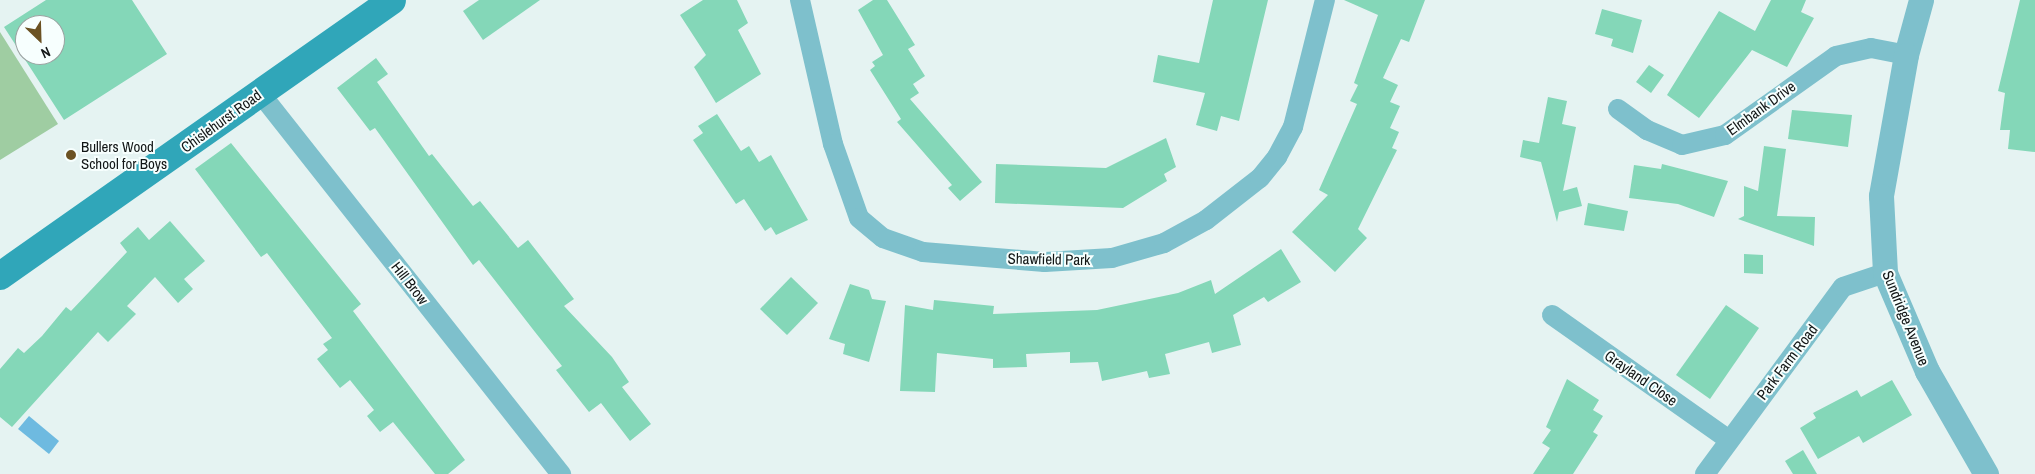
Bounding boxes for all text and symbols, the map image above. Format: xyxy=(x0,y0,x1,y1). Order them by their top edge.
north arrow xyxy=(15,15,65,65)
text: N xyxy=(38,43,53,63)
street label: Elmbank Drive xyxy=(1723,77,1799,139)
street label: Chislehurst Road xyxy=(177,86,265,156)
place label: Bullers Wood School for Boys xyxy=(81,137,167,172)
marker: Bullers Wood School for Boys xyxy=(65,149,77,161)
street label: Shawfield Park xyxy=(1007,249,1091,269)
street label: Hill Brow xyxy=(388,258,432,308)
street label: Sundridge Avenue xyxy=(1879,267,1933,369)
street label: Park Farm Road xyxy=(1753,321,1821,403)
street label: Grayland Close xyxy=(1601,346,1681,410)

